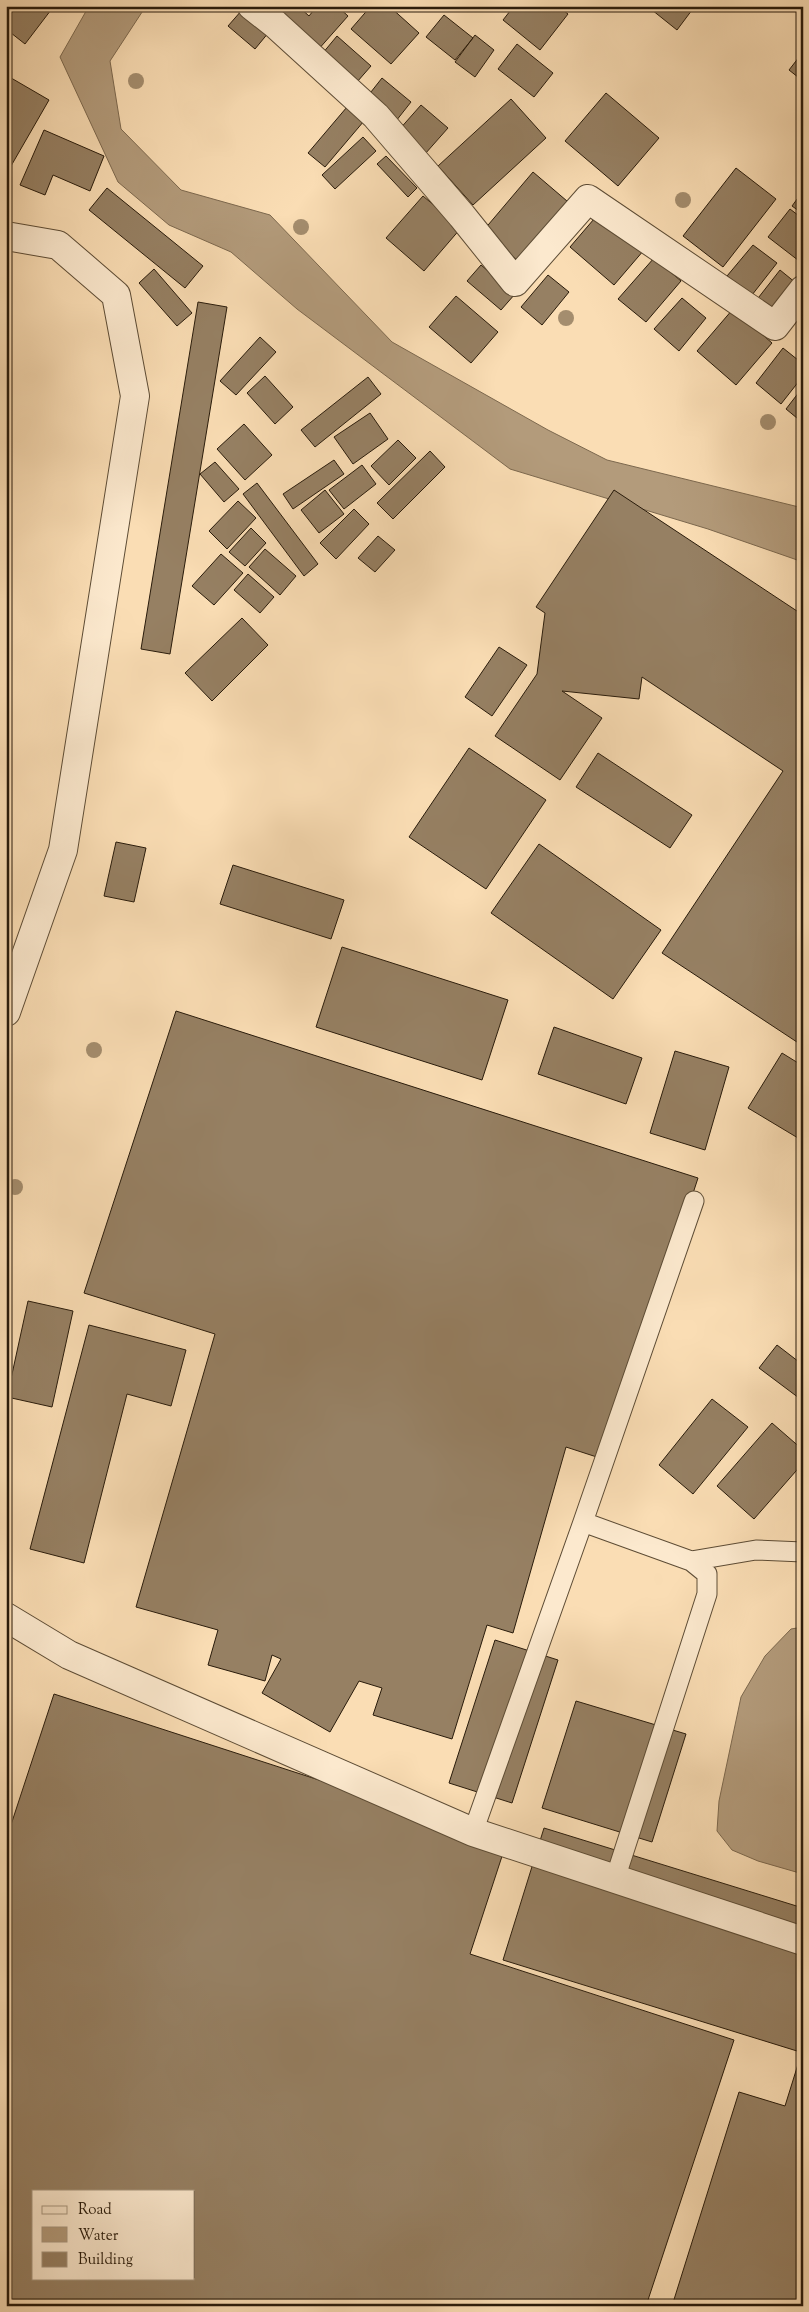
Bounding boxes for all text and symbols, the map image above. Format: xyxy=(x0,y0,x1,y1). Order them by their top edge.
legend xyxy=(32,2190,195,2280)
text: Road xyxy=(78,2200,112,2221)
text: Water xyxy=(78,2226,119,2247)
text: Building xyxy=(78,2250,133,2271)

